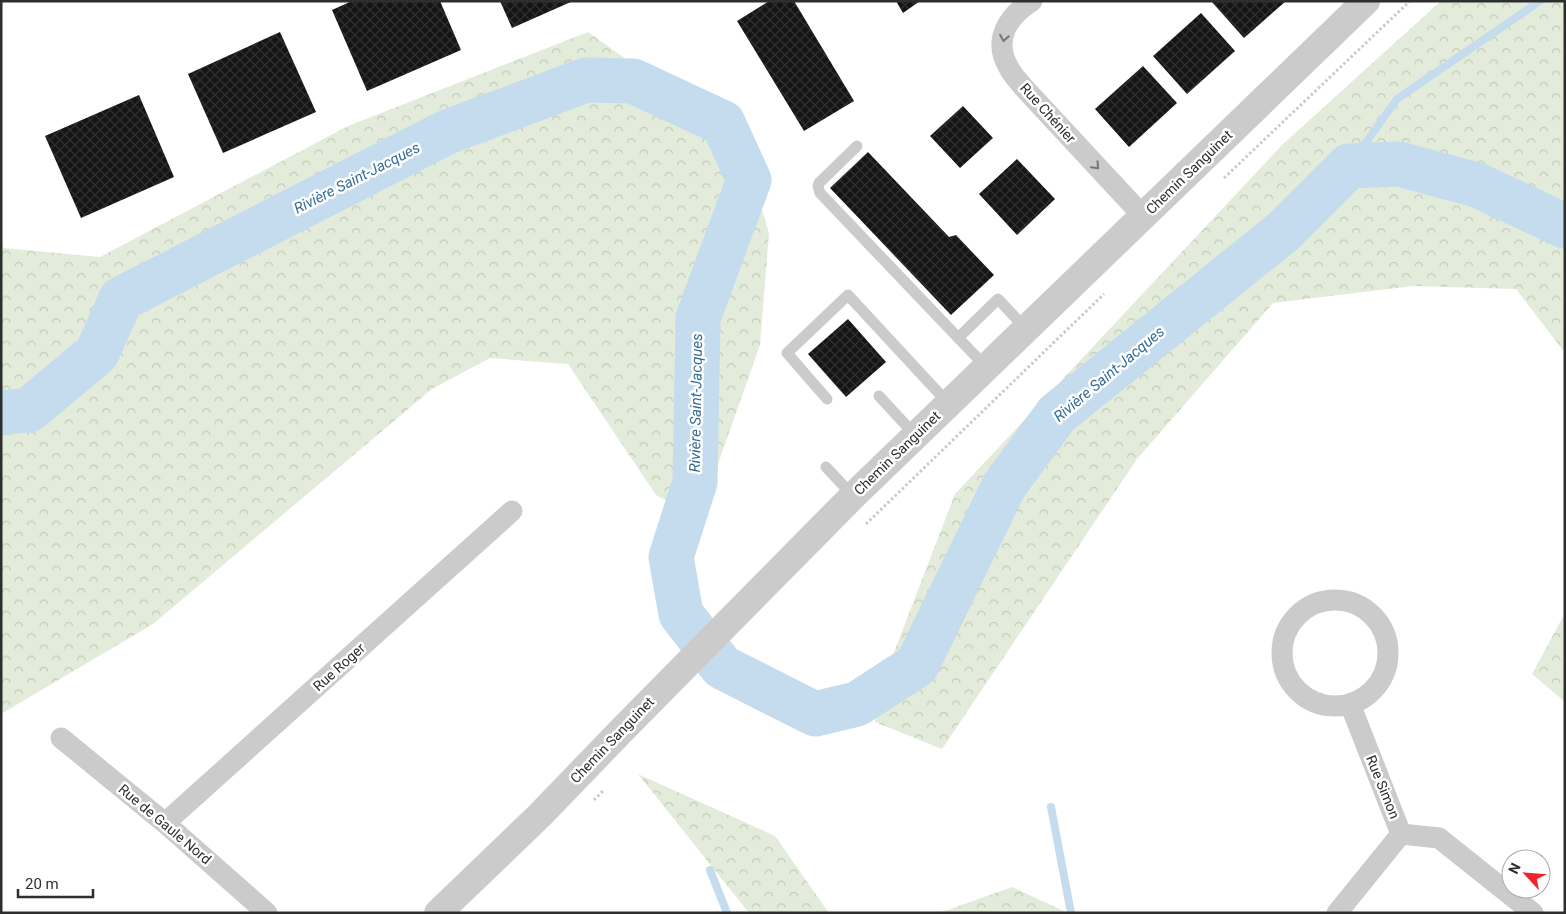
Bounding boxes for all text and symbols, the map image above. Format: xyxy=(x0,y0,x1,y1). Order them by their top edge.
one-way arrow xyxy=(999,34,1009,43)
street label: Rue Chénier xyxy=(1017,80,1079,146)
street label: Chemin Sanguinet xyxy=(1143,127,1236,217)
water label: Rivière Saint-Jacques xyxy=(291,138,423,218)
one-way arrow xyxy=(1090,160,1099,169)
water label: Rivière Saint-Jacques xyxy=(1050,322,1168,426)
water label: Rivière Saint-Jacques xyxy=(686,333,706,473)
street label: Chemin Sanguinet xyxy=(851,408,944,498)
street label: Rue Roger xyxy=(310,640,368,694)
street label: Chemin Sanguinet xyxy=(567,693,657,786)
street label: Rue Simon xyxy=(1363,753,1403,821)
street label: Rue de Gaule Nord xyxy=(116,781,214,867)
north arrow xyxy=(1501,849,1551,899)
text: N xyxy=(1505,860,1524,876)
scale bar xyxy=(18,866,92,898)
text: 20 m xyxy=(25,875,59,893)

